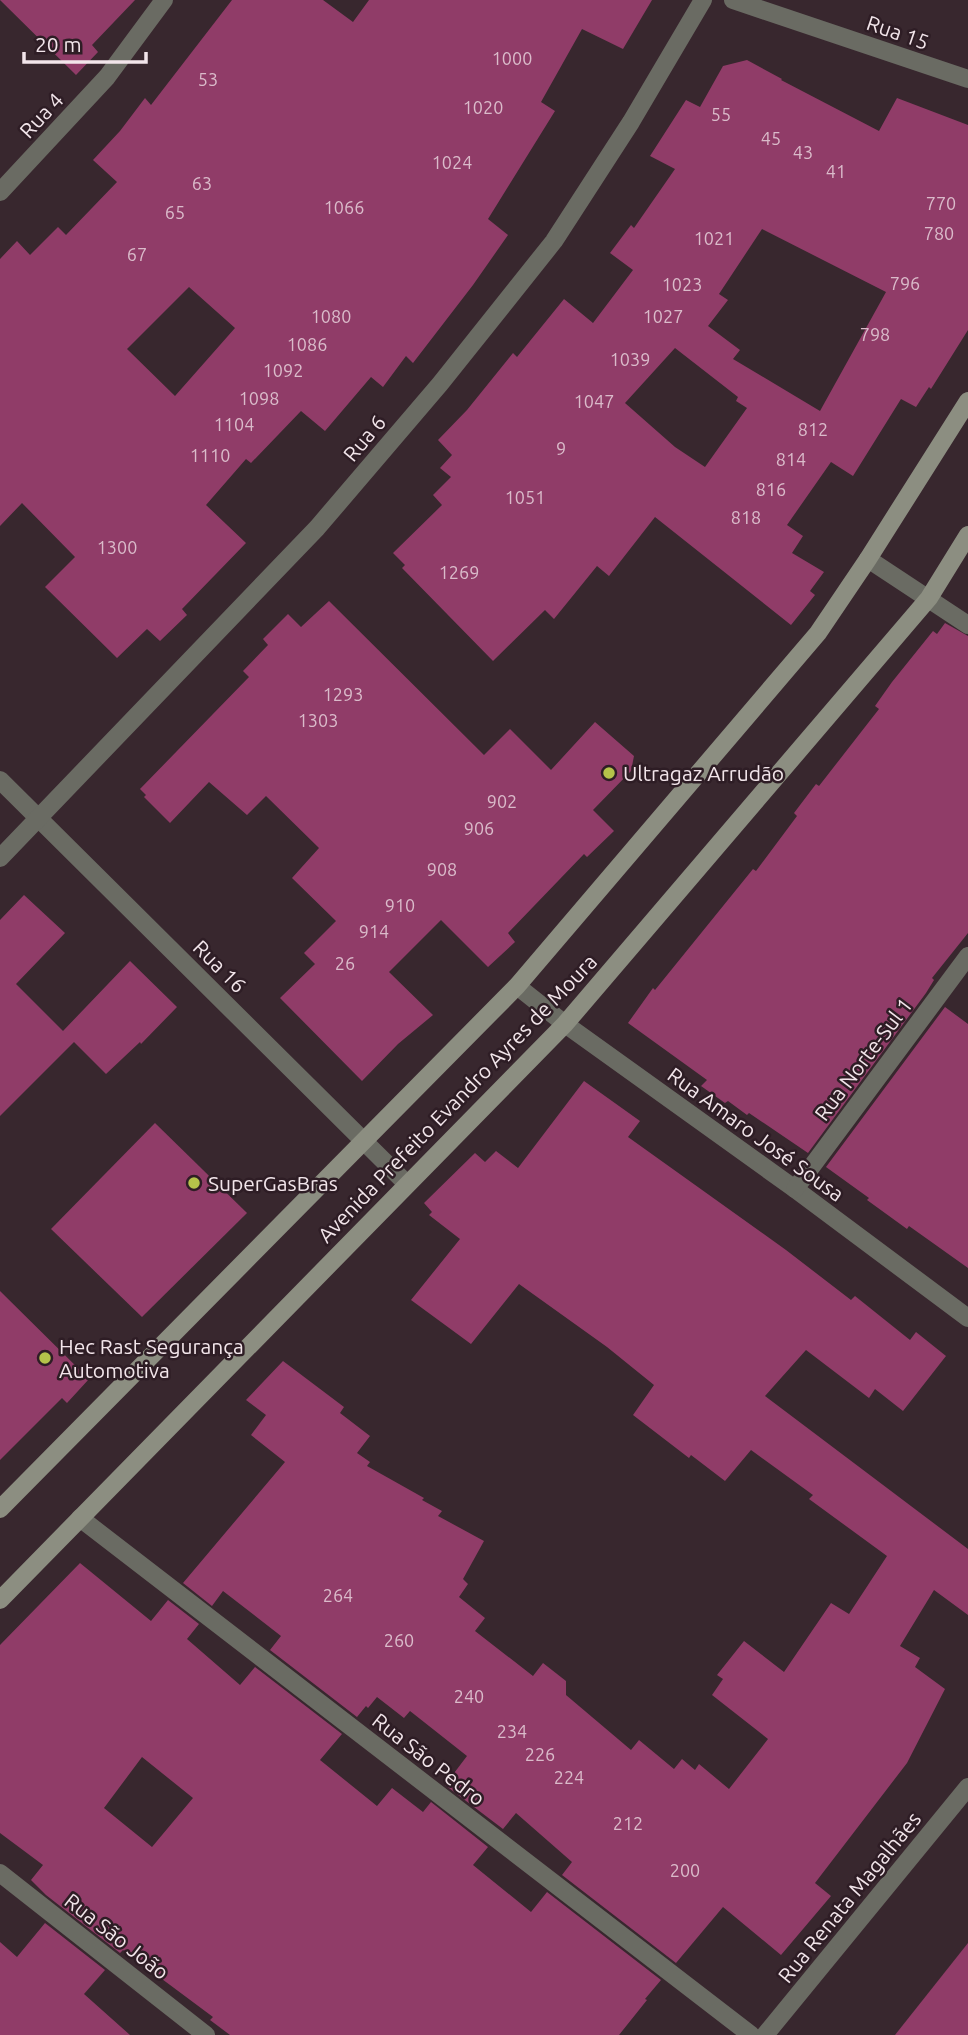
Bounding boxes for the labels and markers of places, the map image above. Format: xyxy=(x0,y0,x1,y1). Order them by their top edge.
place label: Ultragaz Arrudão xyxy=(623,761,784,785)
marker: Ultragaz Arrudão xyxy=(601,765,617,781)
place label: SuperGasBras xyxy=(208,1171,338,1195)
marker: SuperGasBras xyxy=(186,1175,202,1191)
place label: Hec Rast Segurança Automotiva xyxy=(59,1334,244,1382)
marker: Hec Rast Segurança Automotiva xyxy=(37,1350,53,1366)

